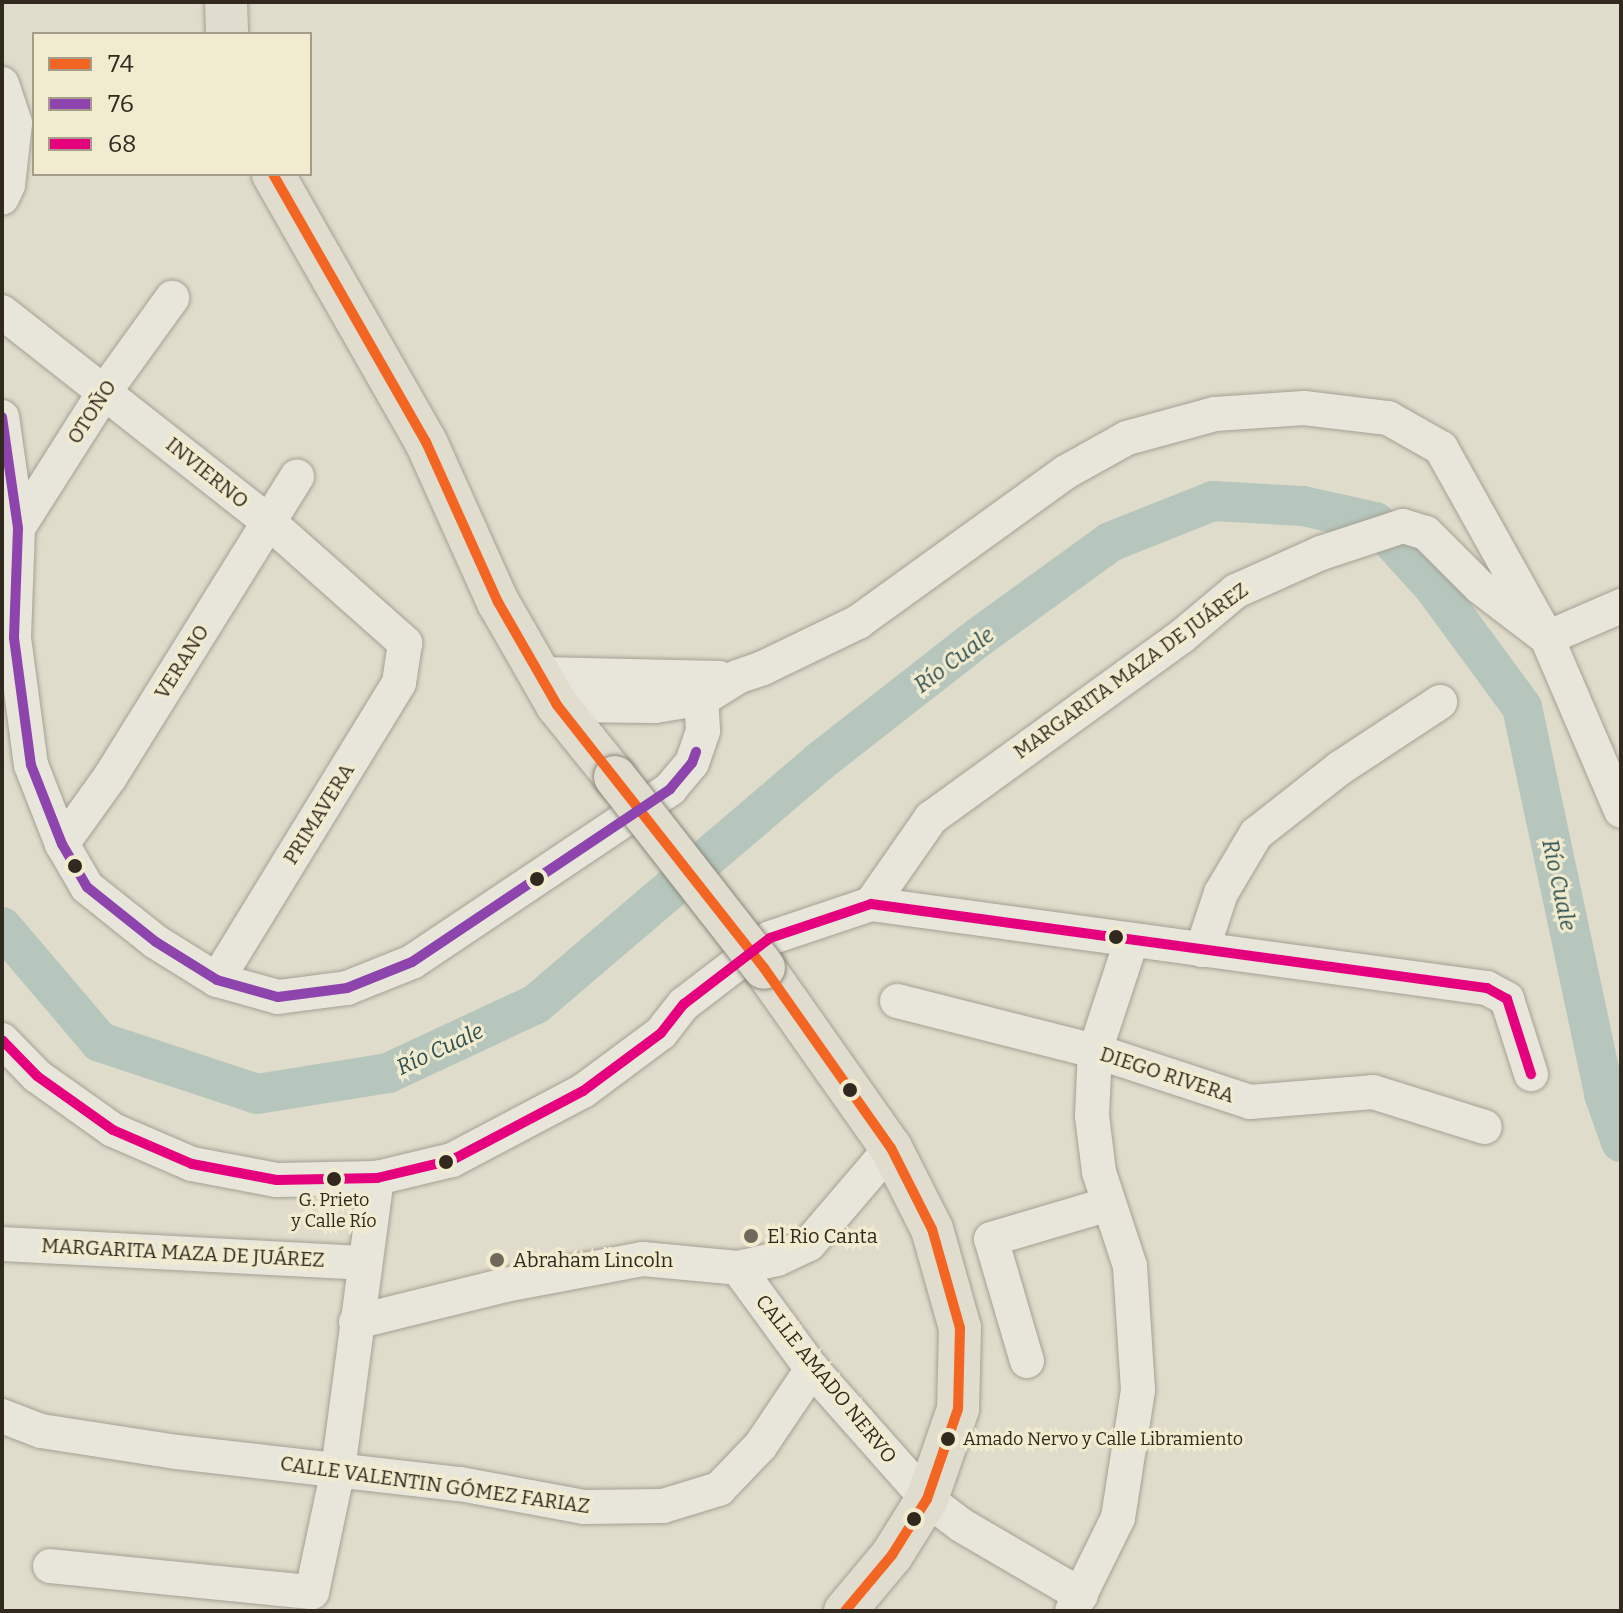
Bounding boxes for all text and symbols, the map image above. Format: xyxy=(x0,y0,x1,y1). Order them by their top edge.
legend xyxy=(32,32,312,176)
text: 74 xyxy=(108,50,134,78)
text: 76 xyxy=(108,90,134,118)
text: 68 xyxy=(108,130,137,158)
street label: OTOÑO xyxy=(63,376,121,448)
street label: INVIERNO xyxy=(161,432,253,514)
street label: MARGARITA MAZA DE JUÁREZ xyxy=(1009,578,1253,764)
street label: VERANO xyxy=(150,620,214,704)
water label: Río Cuale xyxy=(909,622,999,698)
street label: PRIMAVERA xyxy=(279,759,359,869)
water label: Río Cuale xyxy=(1536,837,1582,933)
unlabelled marker xyxy=(67,858,83,874)
unlabelled marker xyxy=(529,871,545,887)
unlabelled marker xyxy=(1108,929,1124,945)
water label: Río Cuale xyxy=(392,1017,488,1081)
street label: DIEGO RIVERA xyxy=(1097,1042,1237,1108)
unlabelled marker xyxy=(842,1082,858,1098)
unlabelled marker xyxy=(438,1154,454,1170)
marker: G. Prieto y Calle Río xyxy=(326,1171,342,1187)
place label: G. Prieto y Calle Río xyxy=(291,1190,377,1232)
place label: El Rio Canta xyxy=(767,1224,878,1248)
marker: El Rio Canta xyxy=(742,1227,760,1245)
street label: MARGARITA MAZA DE JUÁREZ xyxy=(41,1234,325,1272)
place label: Abraham Lincoln xyxy=(513,1248,673,1272)
marker: Abraham Lincoln xyxy=(488,1251,506,1269)
street label: CALLE AMADO NERVO xyxy=(751,1290,901,1468)
place label: Amado Nervo y Calle Libramiento xyxy=(963,1428,1243,1450)
marker: Amado Nervo y Calle Libramiento xyxy=(940,1431,956,1447)
street label: CALLE VALENTIN GÓMEZ FARIAZ xyxy=(279,1451,591,1519)
unlabelled marker xyxy=(906,1511,922,1527)

